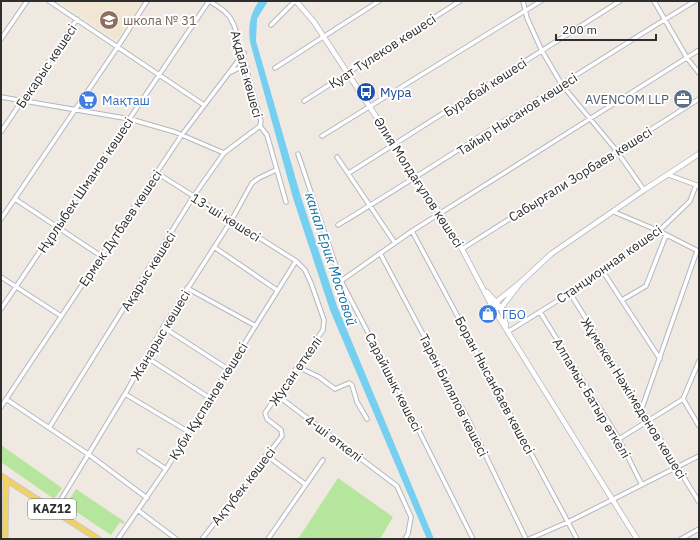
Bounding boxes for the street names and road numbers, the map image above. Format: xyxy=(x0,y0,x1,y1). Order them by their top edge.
street label: Қуат Түлеков көшесі xyxy=(325,10,439,92)
street label: Бекарыс көшесі xyxy=(12,21,81,111)
street label: Ақдала көшесі xyxy=(227,29,266,120)
street label: Бурабай көшесi xyxy=(441,54,530,121)
street label: Тайыр Нысанов көшесi xyxy=(454,69,581,160)
street label: Нұрлыбек Шманов көшесі xyxy=(34,114,137,256)
street label: Әлия Молдағұлов көшесі xyxy=(370,114,467,251)
street label: Сабырғали Зорбаев көшесі xyxy=(505,123,655,226)
street label: Ермек Дүтбаев көшесi xyxy=(75,167,166,290)
street label: 13-ші көшесi xyxy=(188,189,264,246)
street label: Станционная көшесі xyxy=(553,222,665,307)
street label: Ақарыс көшесi xyxy=(117,228,180,314)
street label: Жанарыс көшесі xyxy=(127,287,194,383)
street label: Боран Нысанбаев көшесі xyxy=(451,313,538,457)
street label: Жұмекен Нәжімеденов көшесі xyxy=(577,314,690,482)
street label: Сарайшық көшесі xyxy=(361,330,426,435)
street label: Тарен Билялов көшесі xyxy=(415,331,492,459)
street label: Жусан өткелі xyxy=(265,333,326,409)
street label: Алпамыс Батыр өткелі xyxy=(549,335,634,462)
street label: Куби Құспанов көшесi xyxy=(165,339,251,463)
street label: 4-шi өткелi xyxy=(302,411,366,466)
street label: Ақтүбек көшесi xyxy=(208,444,279,529)
road number: KAZ12 xyxy=(28,499,76,519)

